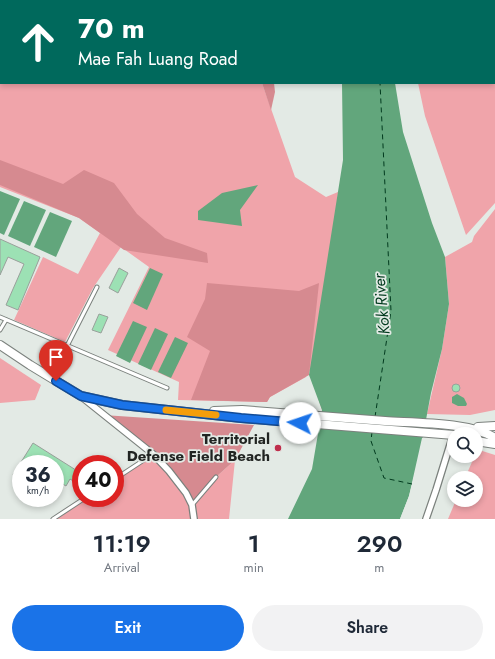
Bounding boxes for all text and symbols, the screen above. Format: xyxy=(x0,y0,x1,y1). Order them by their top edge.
text: 70 m xyxy=(78,8,145,49)
icon: ahead xyxy=(12,16,64,68)
text: Mae Fah Luang Road xyxy=(78,46,238,72)
water label: Kok River xyxy=(367,271,396,335)
pin xyxy=(39,340,73,381)
icon: arrive xyxy=(45,346,67,368)
position arrow xyxy=(279,402,321,444)
map controls xyxy=(447,427,483,507)
button: search xyxy=(447,427,483,463)
place label: Territorial Defense Field Beach xyxy=(127,428,270,467)
marker: Territorial Defense Field Beach xyxy=(273,443,283,453)
speed limit sign: 40 xyxy=(72,455,124,507)
text: 36 xyxy=(25,461,51,490)
button: layers xyxy=(447,471,483,507)
text: km/h xyxy=(27,483,49,498)
text: 11:19 xyxy=(93,526,151,561)
text: 1 xyxy=(248,526,260,561)
text: 290 xyxy=(356,526,402,561)
text: Arrival xyxy=(104,558,140,577)
text: min xyxy=(244,558,264,577)
text: m xyxy=(374,558,384,577)
button: Exit xyxy=(12,605,244,651)
button: Share xyxy=(252,605,483,651)

